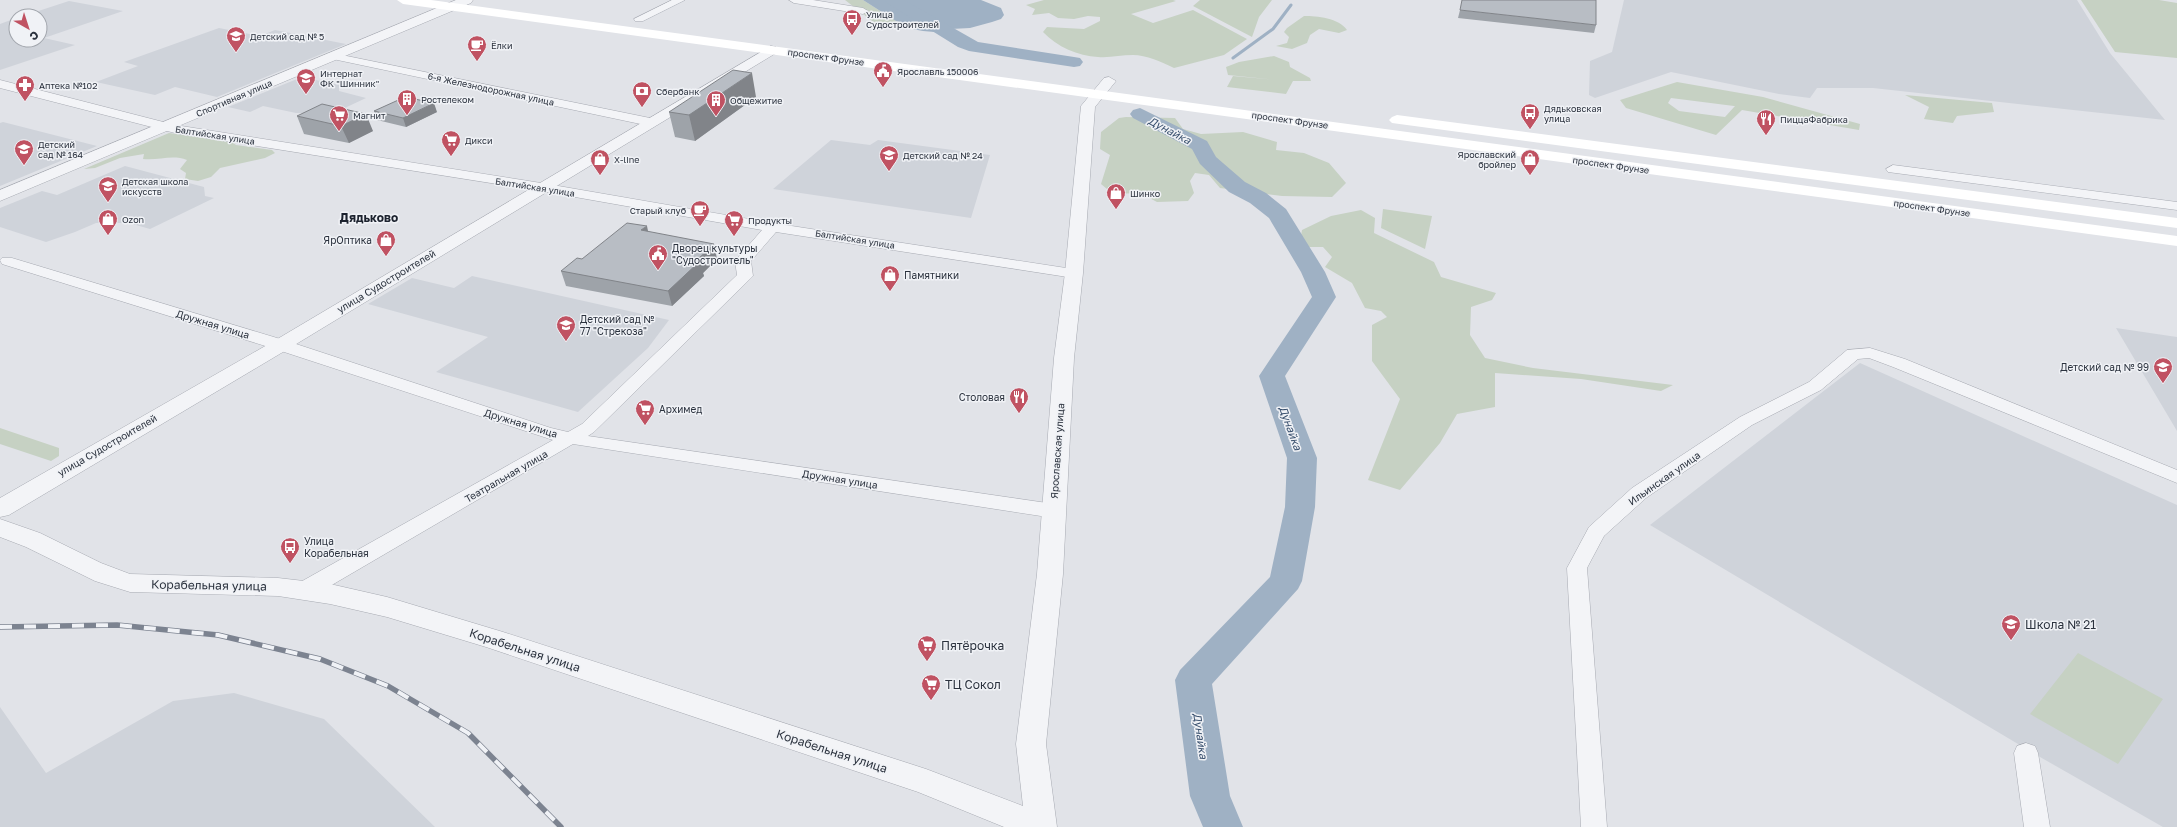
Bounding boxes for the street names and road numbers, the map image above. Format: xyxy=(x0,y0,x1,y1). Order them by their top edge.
street label: проспект Фрунзе xyxy=(787,46,865,68)
street label: 6-я Железнодорожная улица xyxy=(427,70,555,108)
street label: Спортивная улица xyxy=(194,77,274,119)
street label: проспект Фрунзе xyxy=(1251,109,1329,131)
street label: Балтийская улица xyxy=(174,123,256,147)
street label: проспект Фрунзе xyxy=(1572,154,1650,176)
street label: Балтийская улица xyxy=(494,175,576,199)
street label: проспект Фрунзе xyxy=(1893,197,1971,219)
street label: Балтийская улица xyxy=(814,227,896,251)
street label: улица Судостроителей xyxy=(335,247,437,315)
street label: Дружная улица xyxy=(175,307,251,341)
street label: Ярославская улица xyxy=(1048,403,1066,499)
street label: Дружная улица xyxy=(483,406,559,440)
street label: улица Судостроителей xyxy=(55,412,159,478)
street label: Театральная улица xyxy=(462,447,550,505)
street label: Ильинская улица xyxy=(1626,449,1702,507)
street label: Дружная улица xyxy=(801,467,879,491)
street label: Корабельная улица xyxy=(151,576,267,594)
street label: Корабельная улица xyxy=(468,625,582,675)
street label: Корабельная улица xyxy=(775,726,889,776)

